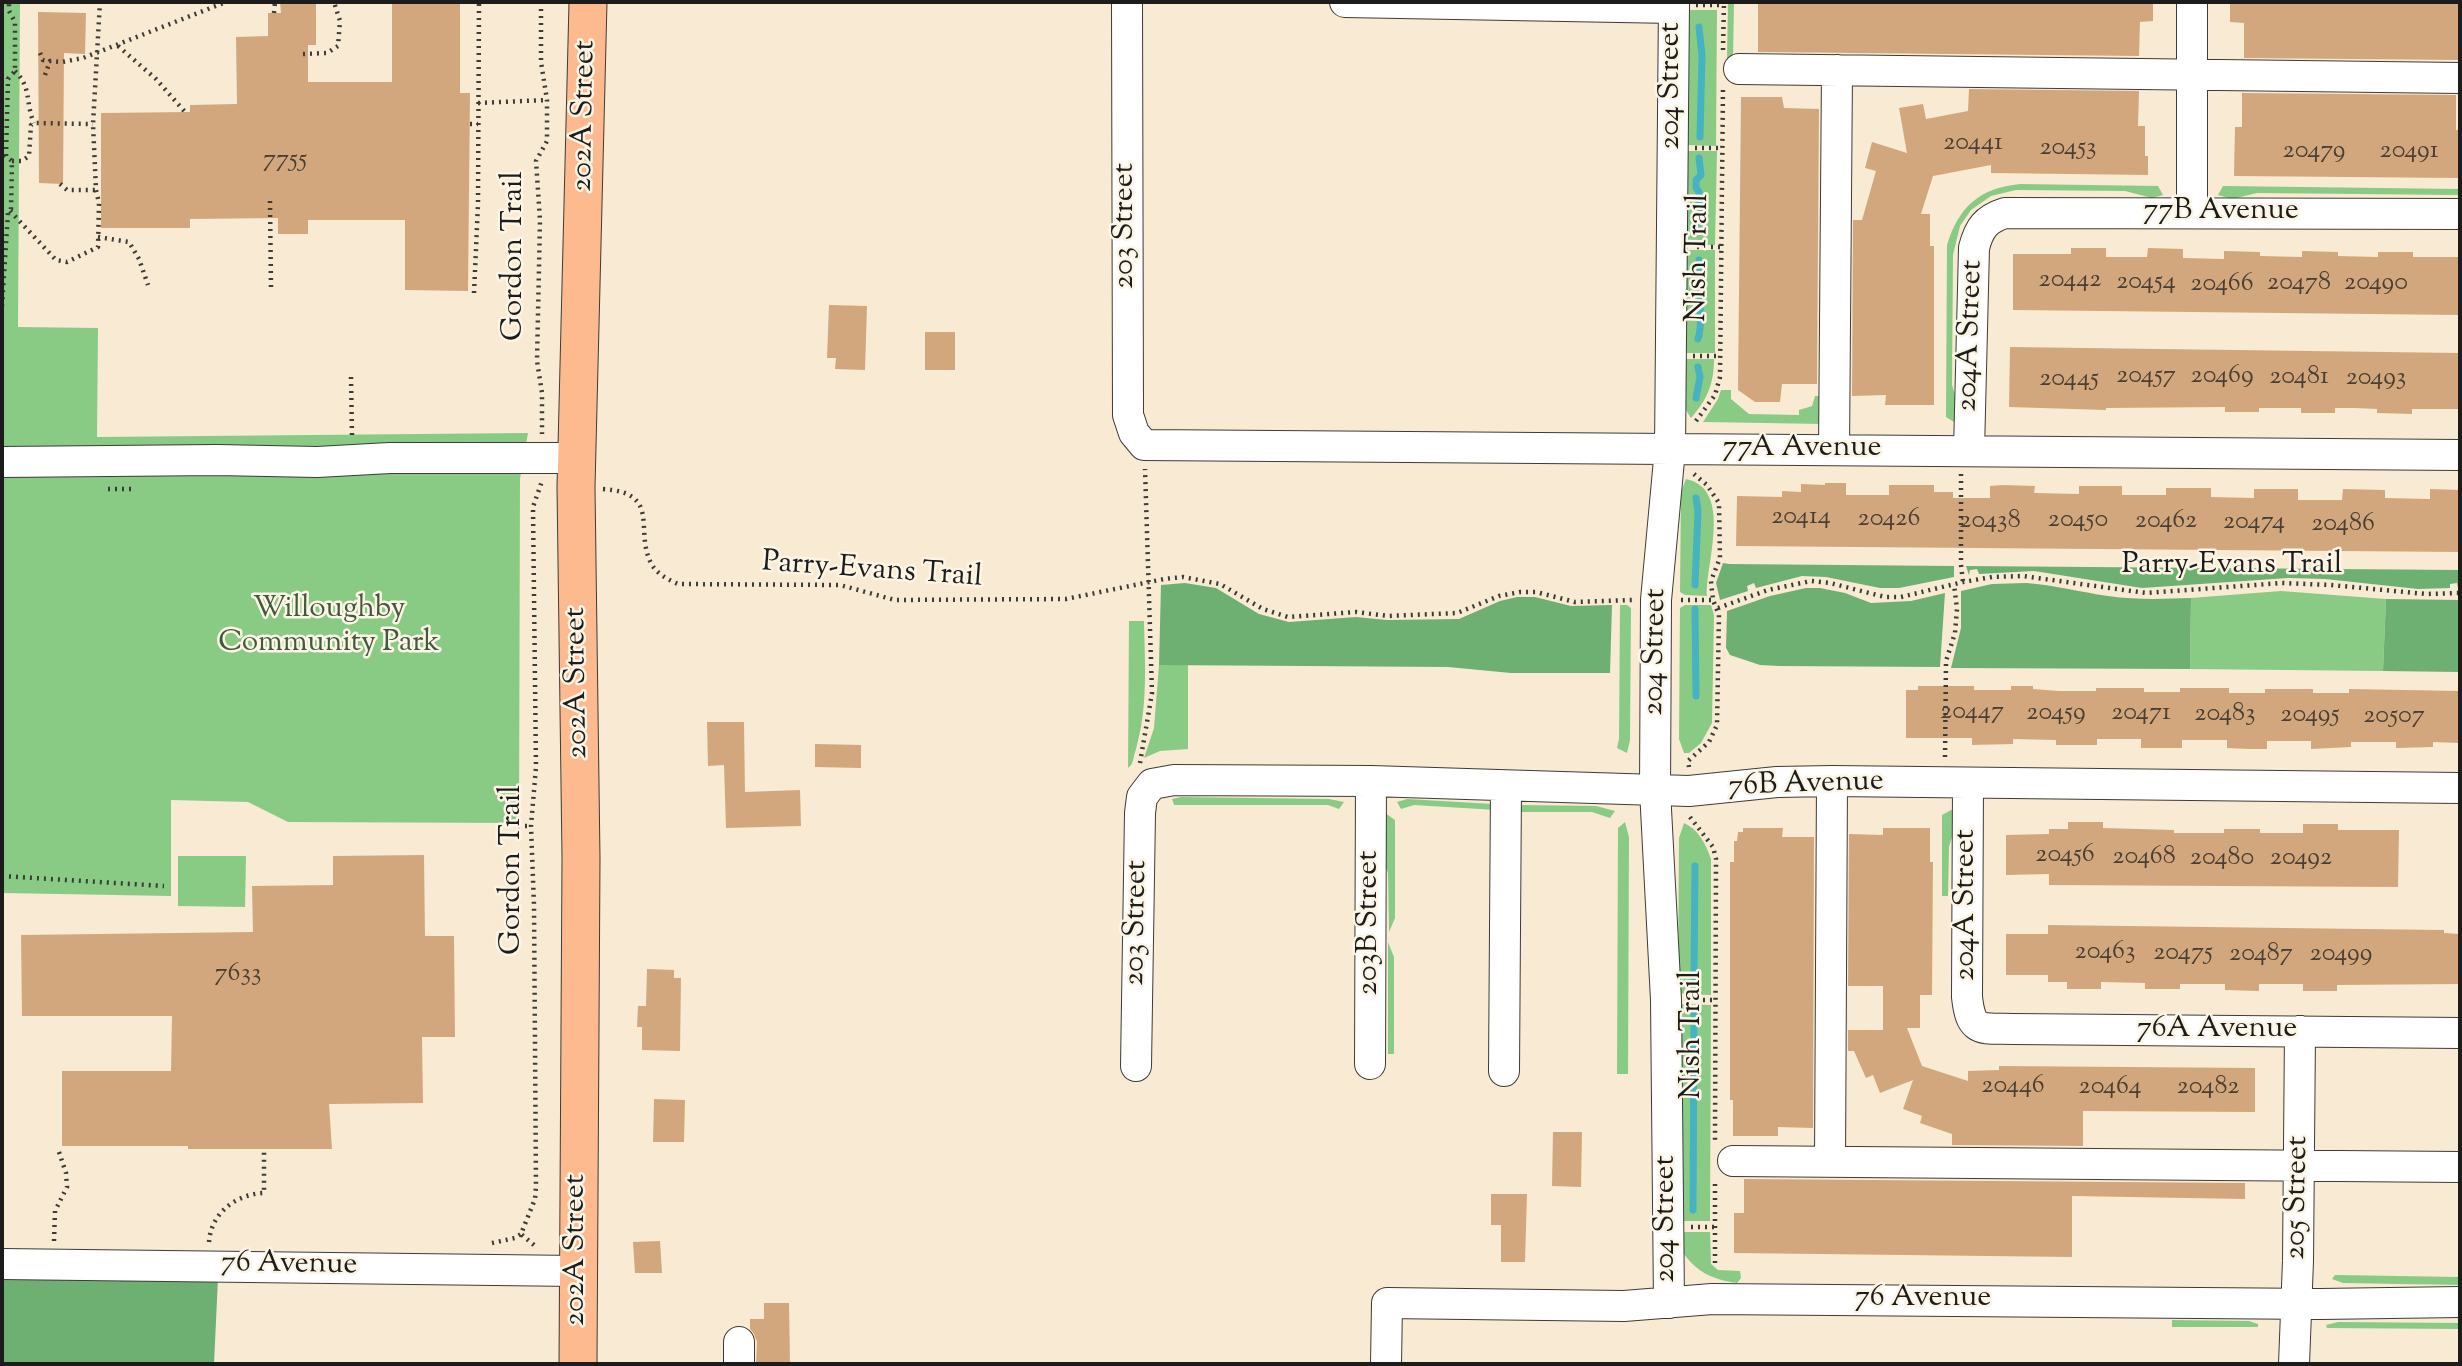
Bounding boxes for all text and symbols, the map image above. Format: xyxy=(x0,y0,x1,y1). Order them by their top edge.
street label: 204 Street xyxy=(1655,22,1691,150)
street label: 202A Street xyxy=(567,40,605,192)
house number: 20441 xyxy=(1943,129,2003,161)
house number: 20453 xyxy=(2039,134,2097,166)
house number: 20479 xyxy=(2283,137,2345,169)
house number: 20491 xyxy=(2380,137,2438,169)
house number: 7755 xyxy=(263,146,307,178)
street label: 203 Street xyxy=(1109,163,1145,289)
street label: Gordon Trail xyxy=(498,171,534,341)
street label: Nish Trail xyxy=(1681,193,1719,323)
street label: 77B Avenue xyxy=(2143,195,2299,231)
street label: 204A Street xyxy=(1951,260,1993,412)
house number: 20442 xyxy=(2038,266,2102,298)
house number: 20454 xyxy=(2116,268,2176,300)
house number: 20478 xyxy=(2267,269,2331,301)
house number: 20490 xyxy=(2344,269,2408,301)
house number: 20466 xyxy=(2190,270,2254,302)
house number: 20457 xyxy=(2116,362,2176,394)
house number: 20469 xyxy=(2190,362,2254,394)
house number: 20481 xyxy=(2269,363,2329,395)
house number: 20493 xyxy=(2346,364,2406,396)
house number: 20445 xyxy=(2039,365,2099,397)
street label: 77A Avenue xyxy=(1723,432,1881,468)
house number: 20414 xyxy=(1771,503,1831,535)
house number: 20426 xyxy=(1858,505,1920,537)
house number: 20450 xyxy=(2048,506,2108,538)
house number: 20438 xyxy=(1959,507,2021,539)
house number: 20462 xyxy=(2135,507,2197,539)
house number: 20474 xyxy=(2223,508,2285,540)
house number: 20486 xyxy=(2311,510,2375,542)
street label: Parry-Evans Trail xyxy=(761,546,983,598)
street label: Parry-Evans Trail xyxy=(2122,549,2342,585)
street label: 204 Street xyxy=(1638,588,1676,716)
park label: Willoughby Community Park xyxy=(218,593,440,664)
street label: 202A Street xyxy=(560,607,598,759)
house number: 20447 xyxy=(1940,698,2004,730)
house number: 20459 xyxy=(2026,699,2086,731)
house number: 20471 xyxy=(2111,699,2171,731)
house number: 20483 xyxy=(2194,700,2256,732)
house number: 20495 xyxy=(2280,701,2340,733)
house number: 20507 xyxy=(2363,702,2425,734)
street label: 76B Avenue xyxy=(1728,765,1884,807)
street label: Gordon Trail xyxy=(496,785,532,955)
street label: 204A Street xyxy=(1950,829,1986,981)
house number: 20456 xyxy=(2035,841,2095,873)
house number: 20468 xyxy=(2112,843,2176,875)
house number: 20480 xyxy=(2190,844,2254,876)
house number: 20492 xyxy=(2270,844,2332,876)
street label: 203B Street xyxy=(1353,851,1389,995)
street label: 203 Street xyxy=(1119,860,1157,986)
house number: 20463 xyxy=(2075,938,2135,970)
house number: 20475 xyxy=(2153,939,2213,971)
house number: 20487 xyxy=(2229,940,2293,972)
house number: 20499 xyxy=(2310,940,2372,972)
house number: 7633 xyxy=(215,960,261,992)
street label: Nish Trail xyxy=(1676,971,1712,1099)
street label: 76A Avenue xyxy=(2137,1013,2297,1049)
house number: 20446 xyxy=(1981,1072,2045,1104)
house number: 20464 xyxy=(2078,1073,2142,1105)
house number: 20482 xyxy=(2177,1073,2239,1105)
street label: 205 Street xyxy=(2280,1136,2318,1260)
street label: 204 Street xyxy=(1650,1155,1686,1283)
street label: 202A Street xyxy=(560,1174,596,1326)
street label: 76 Avenue xyxy=(220,1247,358,1285)
street label: 76 Avenue xyxy=(1855,1282,1991,1318)

